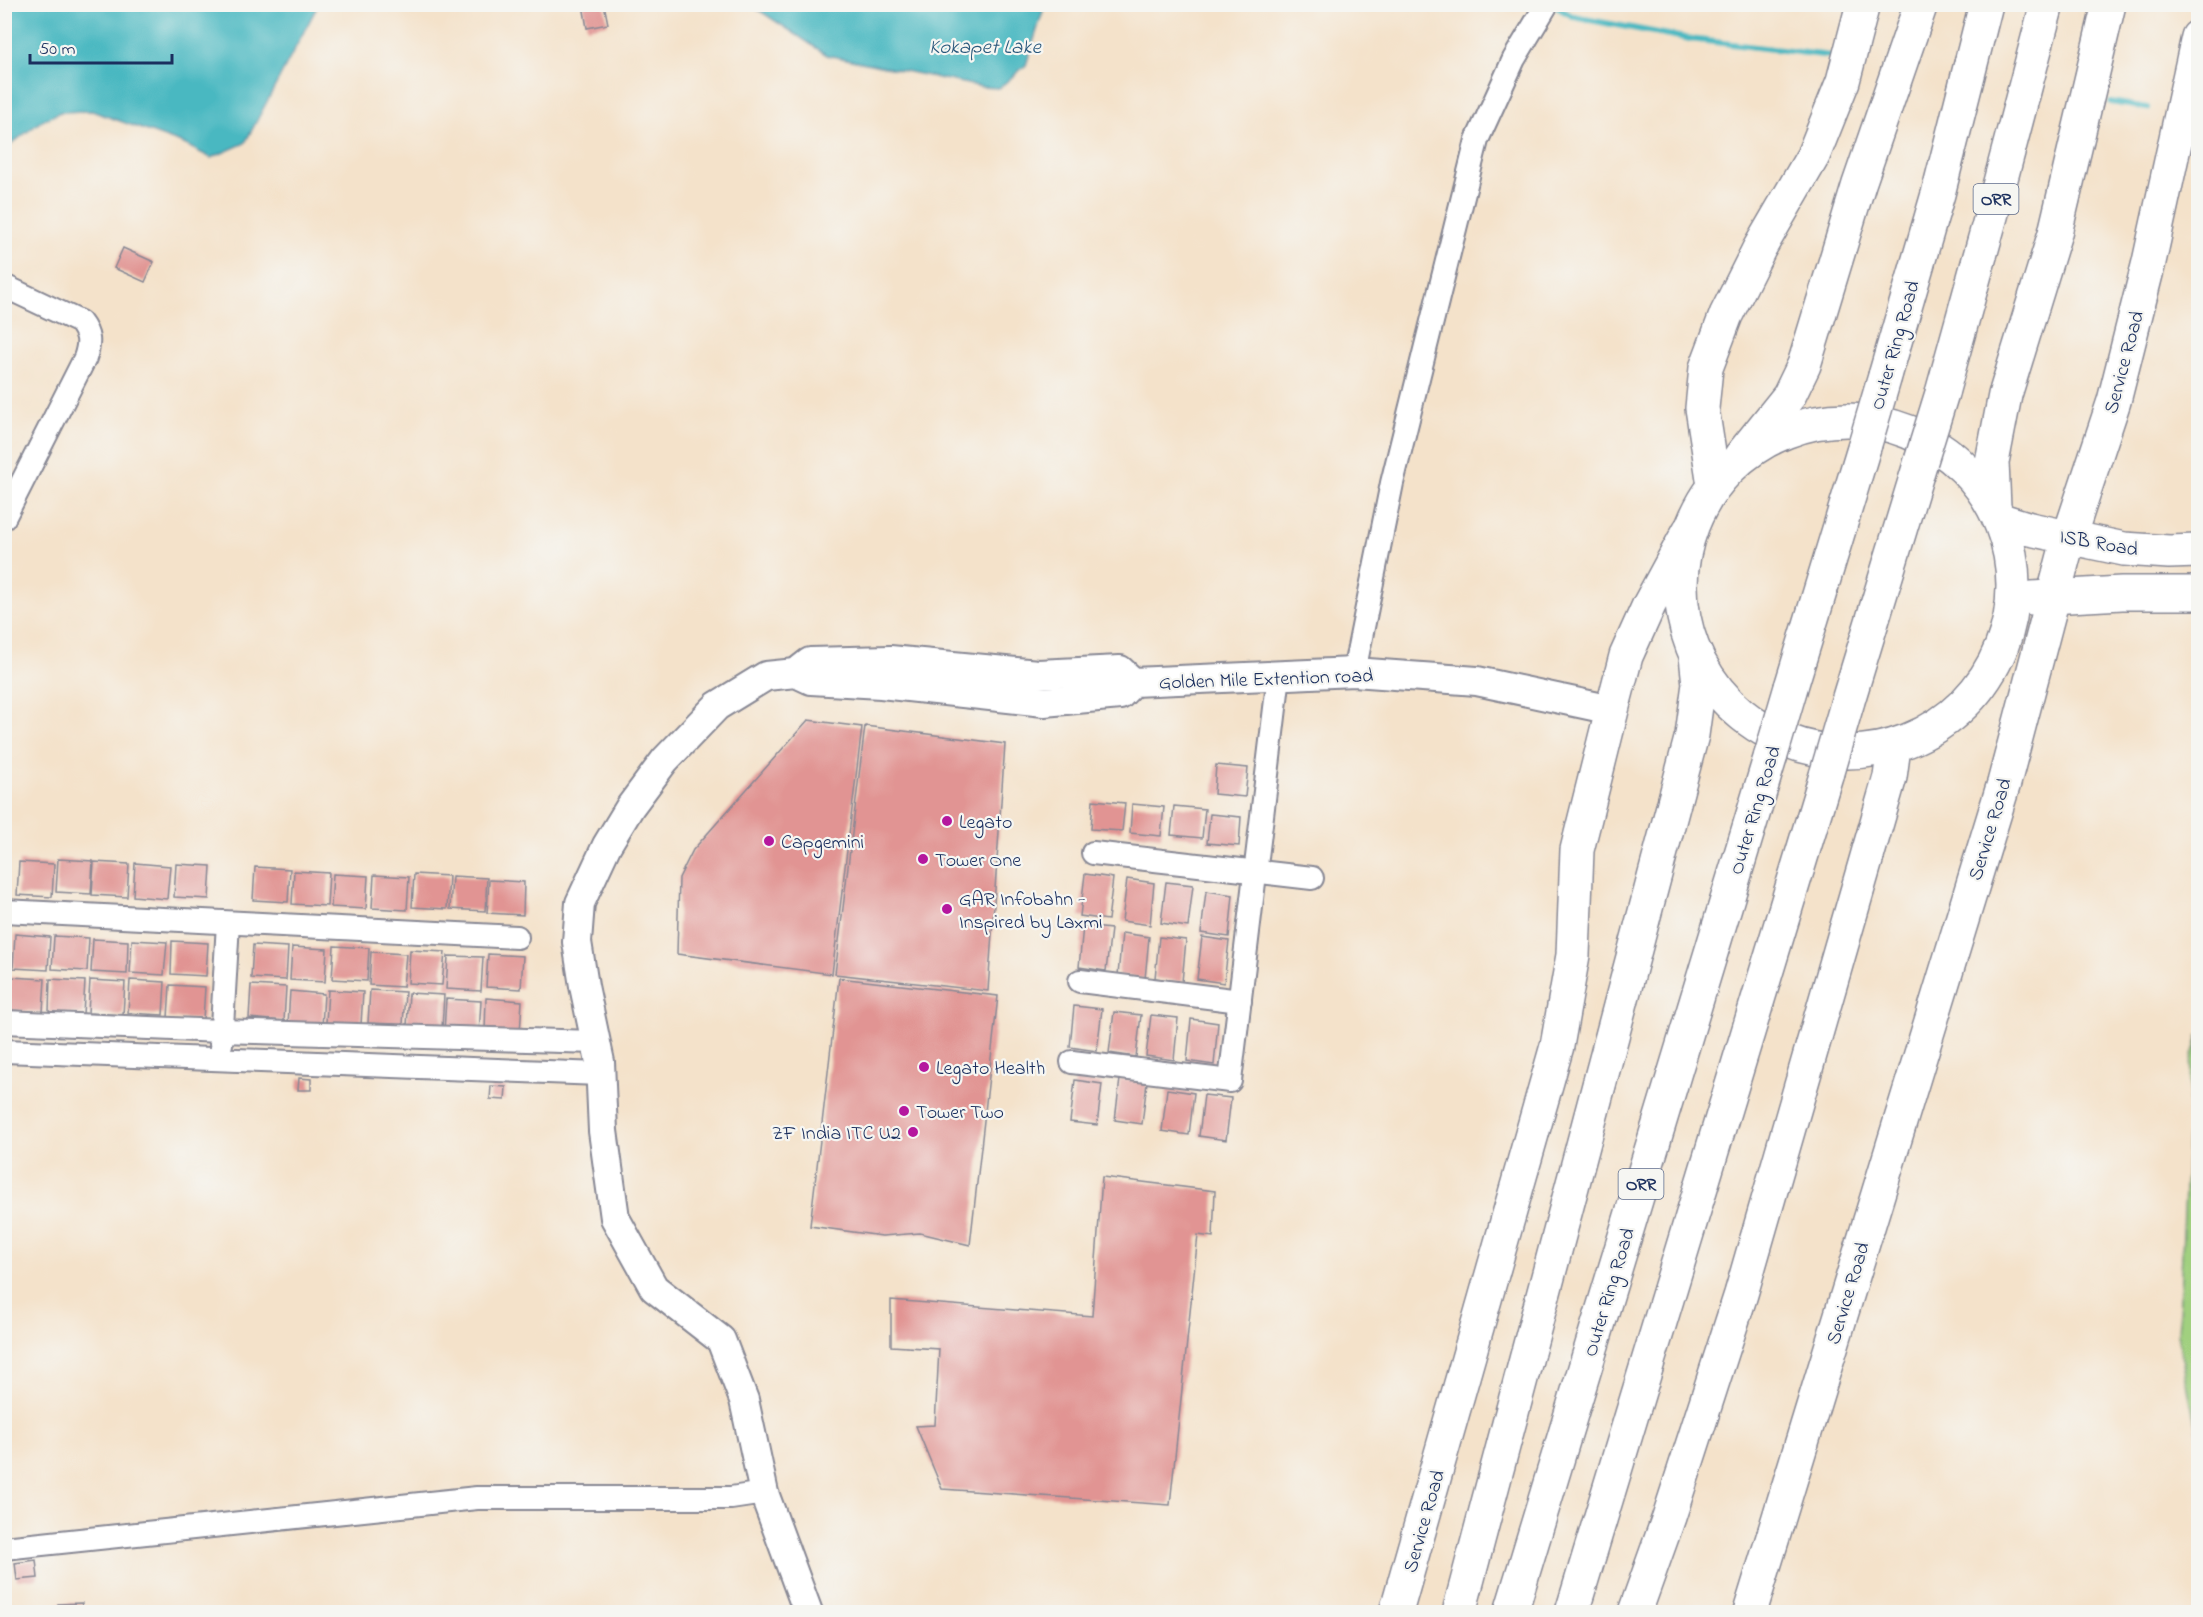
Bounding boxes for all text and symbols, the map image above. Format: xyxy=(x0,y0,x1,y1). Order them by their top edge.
scale bar xyxy=(30,27,172,65)
water label: Kokapet Lake xyxy=(929,33,1043,63)
text: 50 m xyxy=(39,37,76,63)
road number: ORR xyxy=(1974,184,2018,214)
street label: Outer Ring Road xyxy=(1864,278,1930,414)
street label: Service Road xyxy=(2098,308,2153,417)
street label: ISB Road xyxy=(2057,523,2140,566)
street label: Golden Mile Extention road xyxy=(1158,662,1374,699)
street label: Outer Ring Road xyxy=(1723,743,1791,879)
street label: Service Road xyxy=(1962,775,2021,884)
place label: Legato xyxy=(959,809,1012,839)
marker: Legato xyxy=(940,814,954,828)
place label: Capgemini xyxy=(781,829,864,859)
marker: Capgemini xyxy=(762,834,776,848)
place label: Tower One xyxy=(935,847,1021,876)
marker: Tower One xyxy=(916,852,930,866)
place label: GAR Infobahn - Inspired by Laxmi xyxy=(959,886,1103,938)
marker: GAR Infobahn - Inspired by Laxmi xyxy=(940,902,954,916)
place label: Legato Health xyxy=(936,1055,1045,1085)
marker: Legato Health xyxy=(917,1060,931,1074)
place label: Tower Two xyxy=(916,1099,1004,1128)
marker: Tower Two xyxy=(897,1104,911,1118)
place label: ZF India ITC U2 xyxy=(772,1120,901,1149)
marker: ZF India ITC U2 xyxy=(906,1125,920,1139)
road number: ORR xyxy=(1618,1169,1664,1199)
street label: Outer Ring Road xyxy=(1577,1225,1645,1361)
street label: Service Road xyxy=(1820,1239,1879,1348)
street label: Service Road xyxy=(1397,1467,1454,1576)

